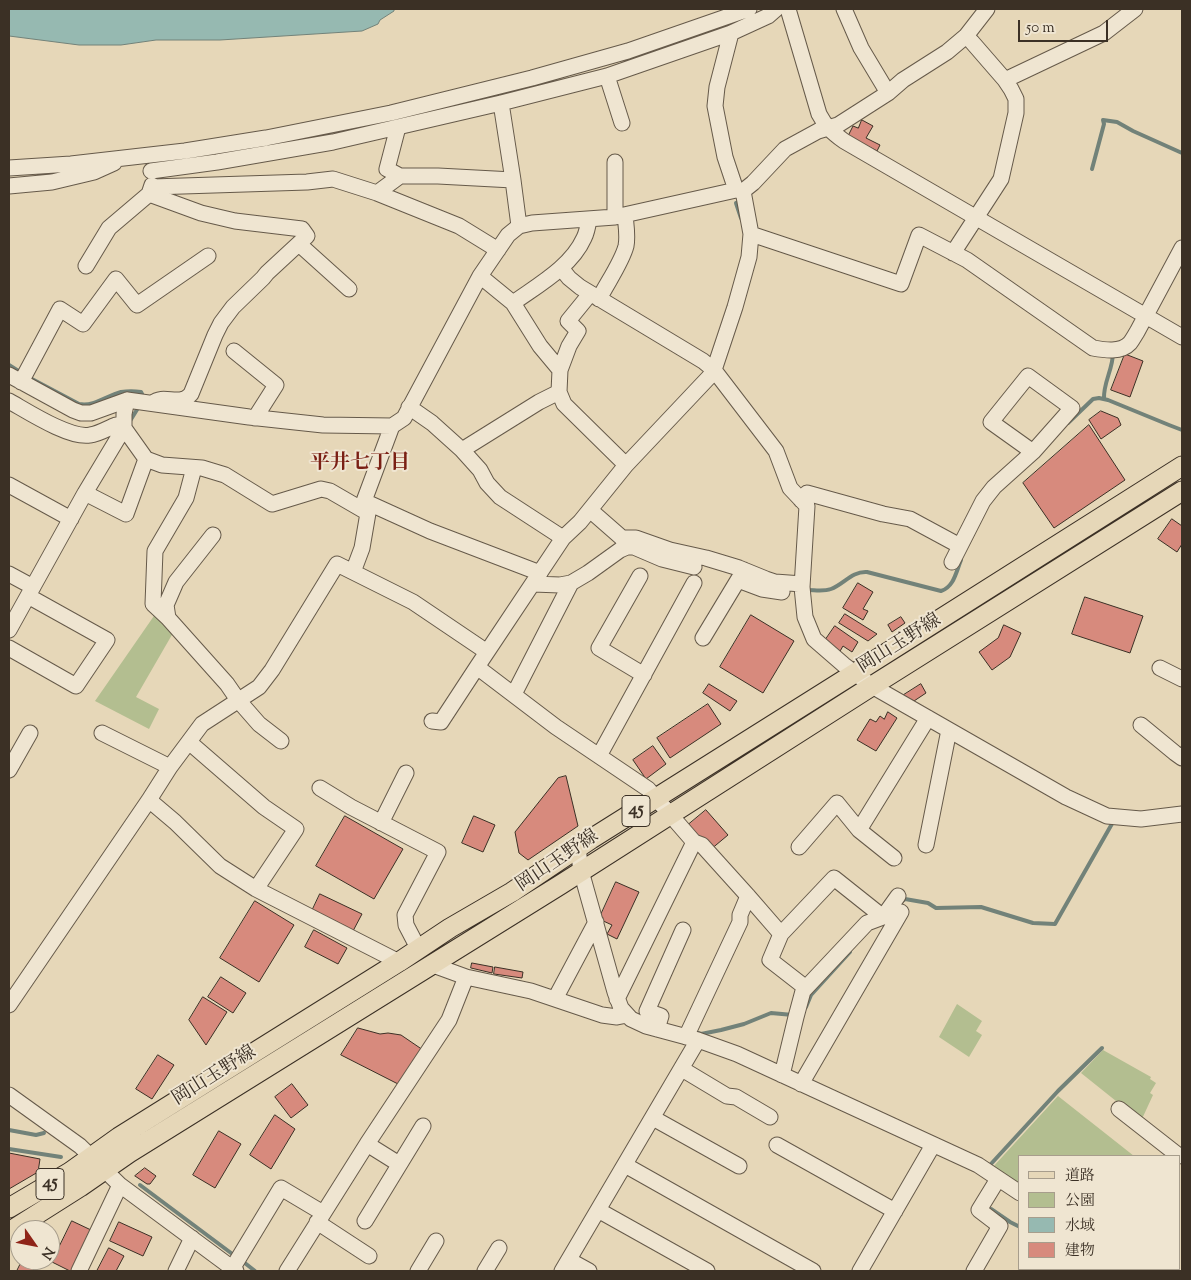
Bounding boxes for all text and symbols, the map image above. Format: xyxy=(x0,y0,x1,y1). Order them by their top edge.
scale bar xyxy=(1021,10,1111,42)
text: 50 m xyxy=(1026,18,1055,39)
district label: 平井七丁目 xyxy=(310,453,410,477)
street label: 岡山玉野線 xyxy=(854,610,946,680)
road number: 45 xyxy=(622,796,650,826)
street label: 岡山玉野線 xyxy=(512,826,604,898)
street label: 岡山玉野線 xyxy=(169,1042,261,1112)
legend xyxy=(1018,1155,1181,1270)
text: 道路 xyxy=(1065,1166,1095,1187)
road number: 45 xyxy=(36,1168,64,1200)
text: 公園 xyxy=(1065,1191,1095,1212)
text: 水域 xyxy=(1065,1216,1095,1237)
north arrow xyxy=(10,1220,60,1270)
text: 建物 xyxy=(1065,1241,1095,1262)
text: N xyxy=(35,1242,58,1263)

